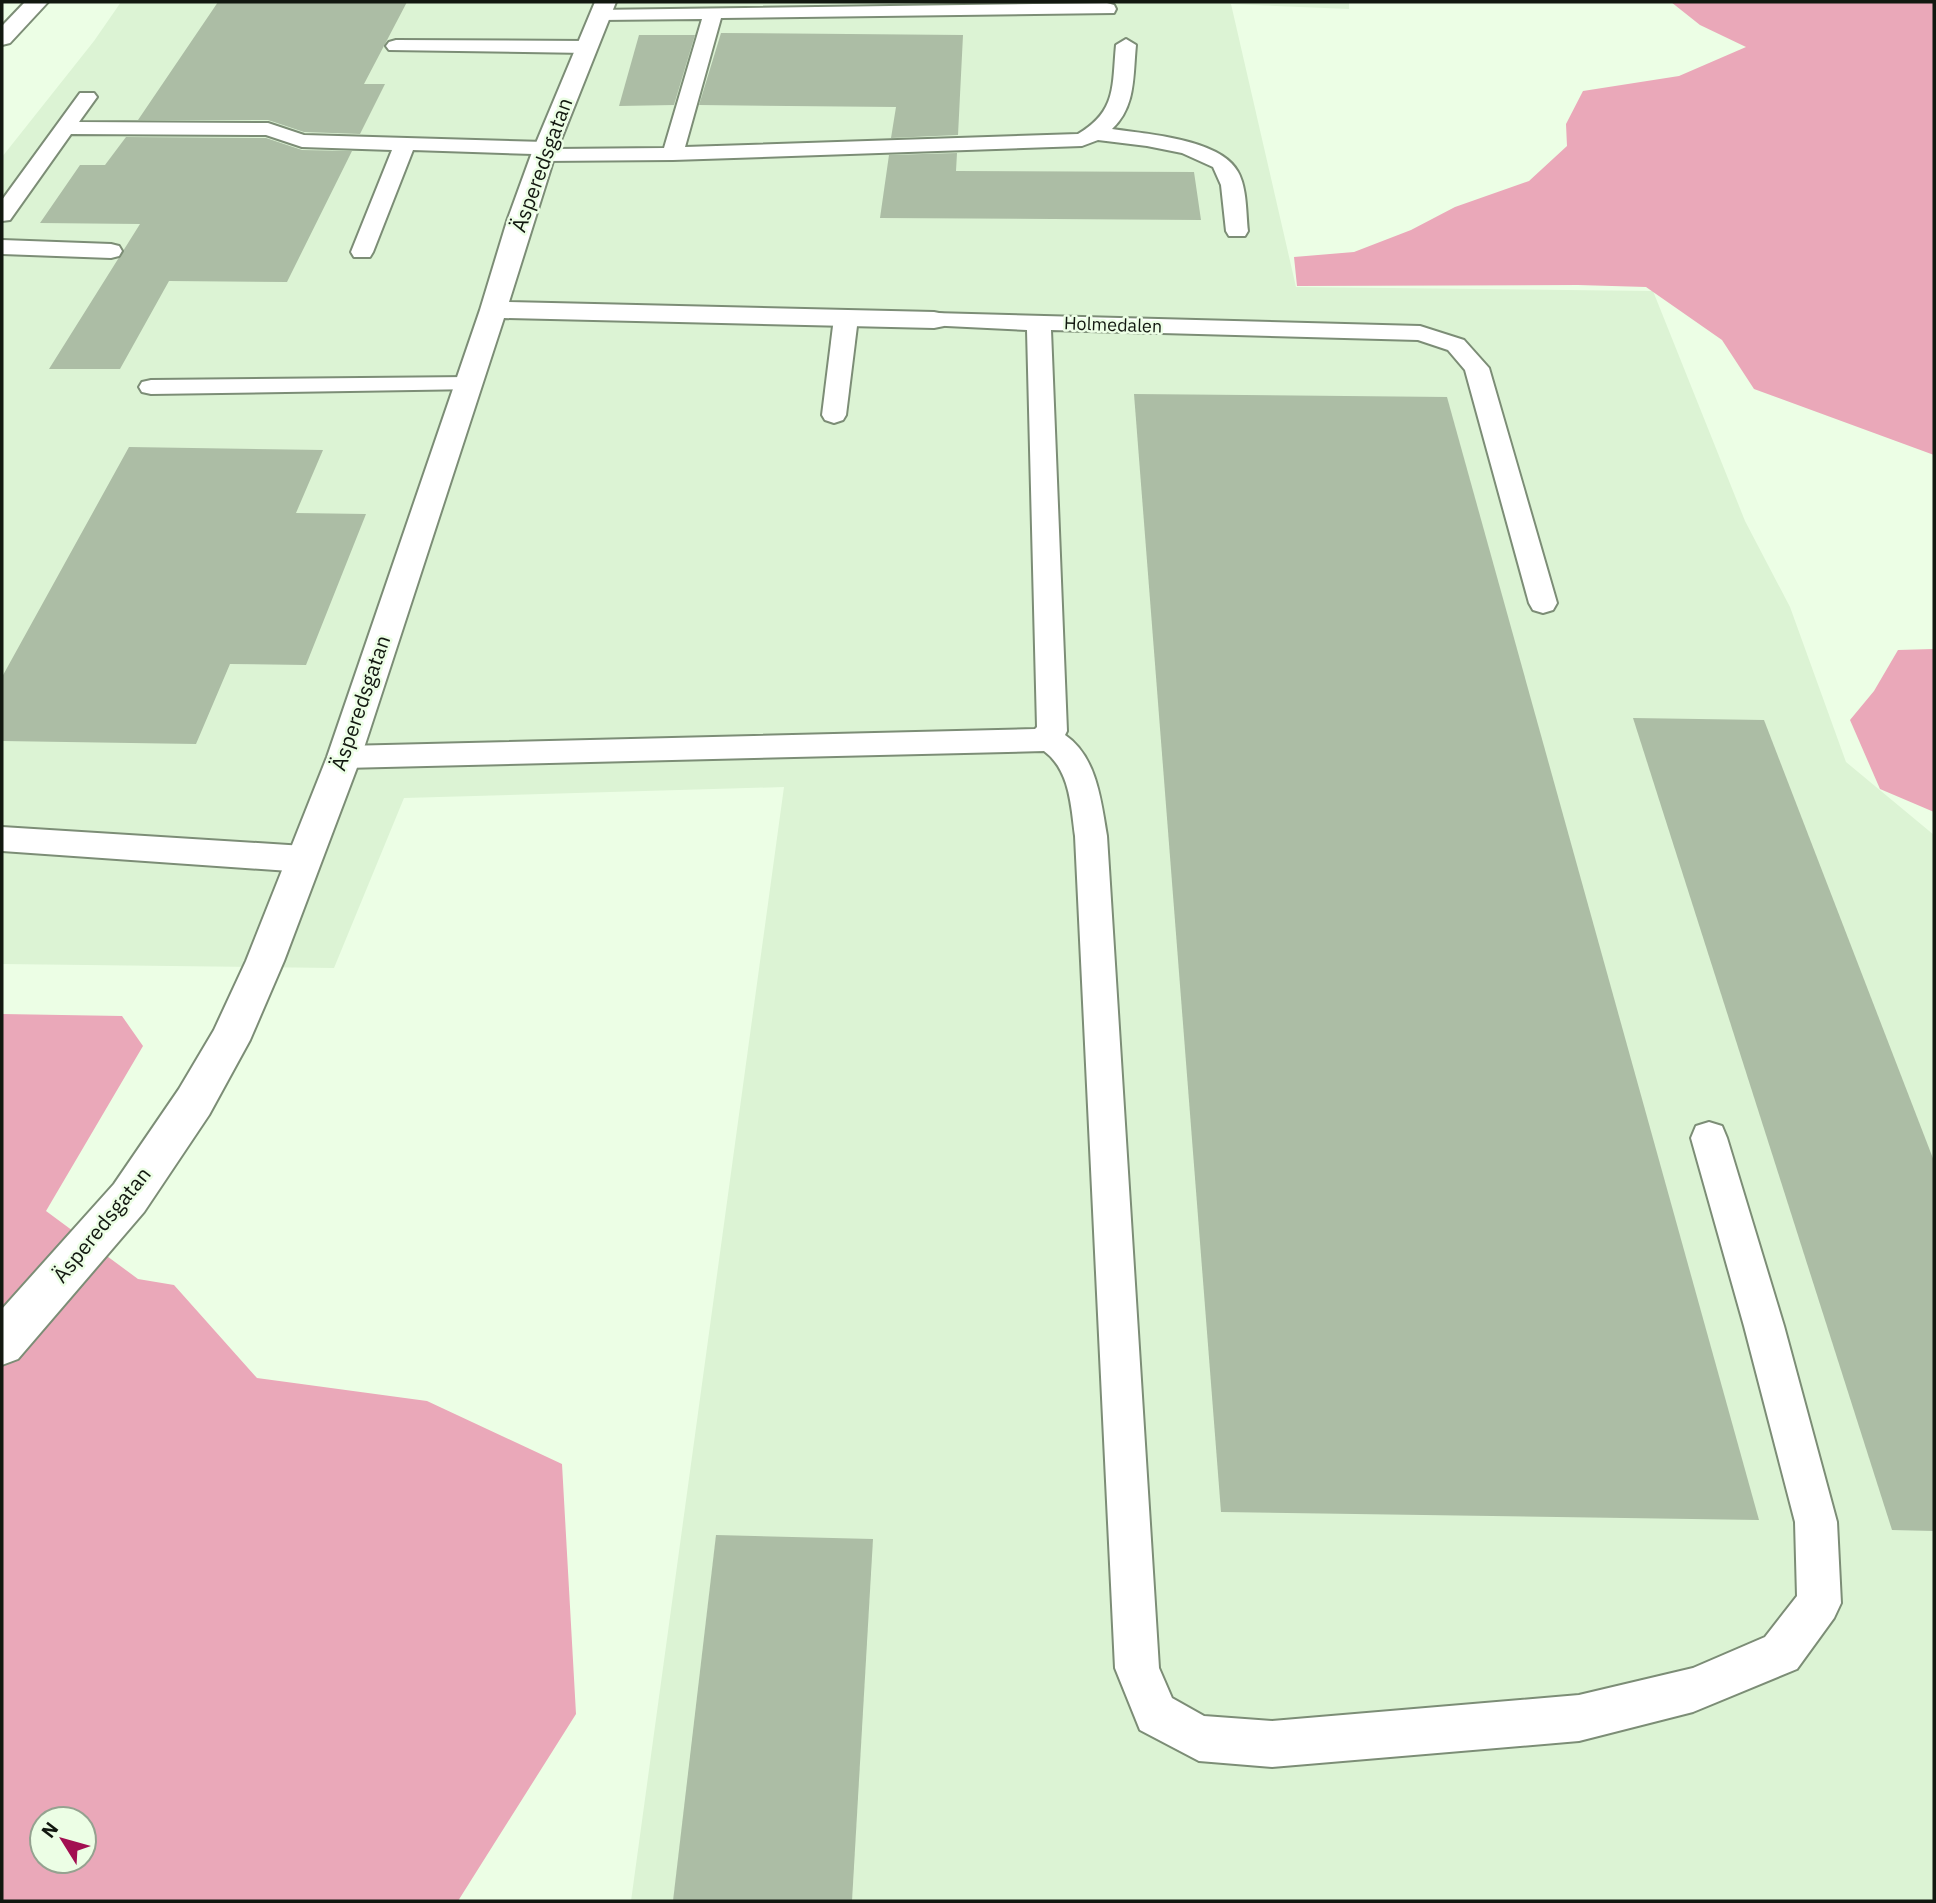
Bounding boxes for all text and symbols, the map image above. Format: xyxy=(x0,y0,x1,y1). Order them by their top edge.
street label: Äsperedsgatan xyxy=(504,93,578,236)
street label: Holmedalen xyxy=(1063,311,1163,338)
street label: Äsperedsgatan xyxy=(324,631,396,774)
street label: Äsperedsgatan xyxy=(46,1161,157,1288)
north arrow xyxy=(28,1805,98,1875)
text: N xyxy=(36,1817,63,1842)

